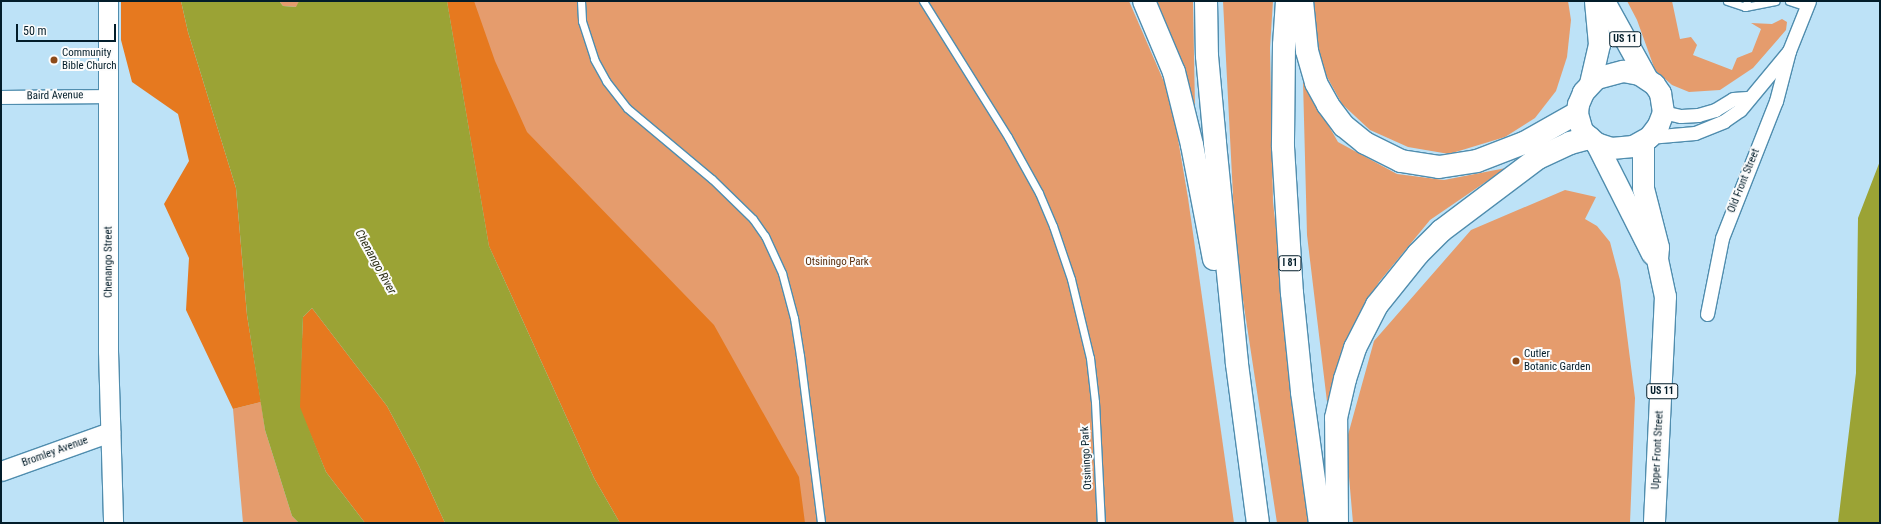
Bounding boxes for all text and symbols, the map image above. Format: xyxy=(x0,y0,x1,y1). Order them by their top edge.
scale bar xyxy=(18,16,118,42)
text: 50 m xyxy=(23,24,47,38)
road number: US 11 xyxy=(1609,31,1641,47)
place label: Community Bible Church xyxy=(62,47,117,73)
marker: Community Bible Church xyxy=(49,55,59,65)
street label: Baird Avenue xyxy=(27,89,83,103)
street label: Old Front Street xyxy=(1725,147,1763,215)
street label: Chenango Street xyxy=(102,226,116,298)
water label: Chenango River xyxy=(351,227,399,297)
park label: Otsiningo Park xyxy=(805,255,869,269)
road number: I 81 xyxy=(1278,255,1302,271)
place label: Cutler Botanic Garden xyxy=(1524,348,1590,374)
marker: Cutler Botanic Garden xyxy=(1511,356,1521,366)
road number: US 11 xyxy=(1646,383,1678,399)
street label: Upper Front Street xyxy=(1649,410,1667,490)
street label: Otsiningo Park xyxy=(1079,426,1095,490)
street label: Bromley Avenue xyxy=(20,434,90,470)

